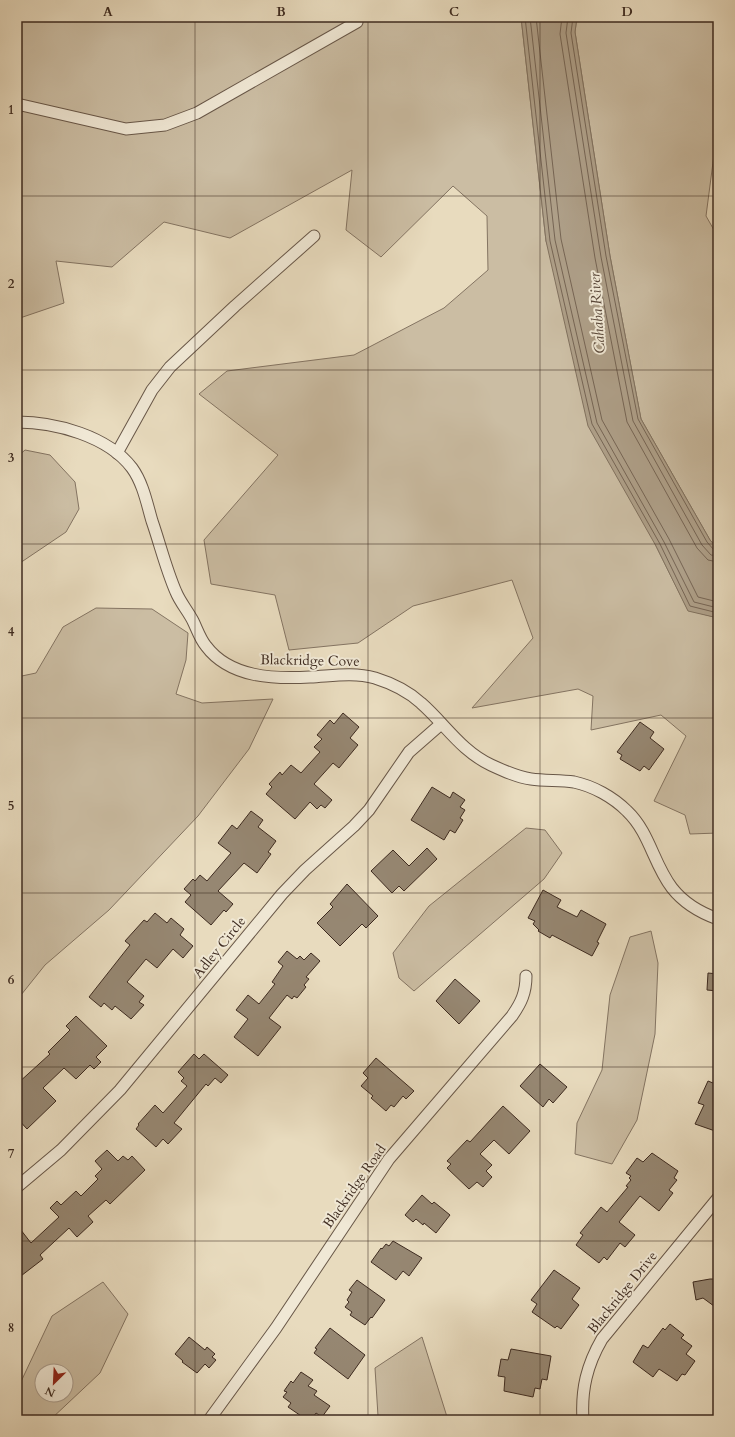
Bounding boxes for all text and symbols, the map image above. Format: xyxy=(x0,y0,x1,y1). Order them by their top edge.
text: A xyxy=(103,3,113,21)
text: B xyxy=(276,3,286,21)
text: C xyxy=(449,3,459,21)
text: D xyxy=(621,3,633,21)
text: 1 xyxy=(8,101,14,119)
water label: Cahaba River xyxy=(584,271,610,354)
text: 2 xyxy=(8,275,15,293)
text: 3 xyxy=(8,449,15,467)
text: 4 xyxy=(8,623,15,641)
street label: Blackridge Cove xyxy=(260,650,360,671)
text: 5 xyxy=(8,797,14,815)
street label: Adley Circle xyxy=(189,912,250,982)
text: 6 xyxy=(8,971,15,989)
street label: Blackridge Road xyxy=(318,1140,391,1232)
text: 7 xyxy=(8,1145,15,1163)
street label: Blackridge Drive xyxy=(583,1247,662,1338)
text: 8 xyxy=(8,1319,14,1337)
north arrow xyxy=(34,1363,74,1403)
text: N xyxy=(42,1383,58,1400)

